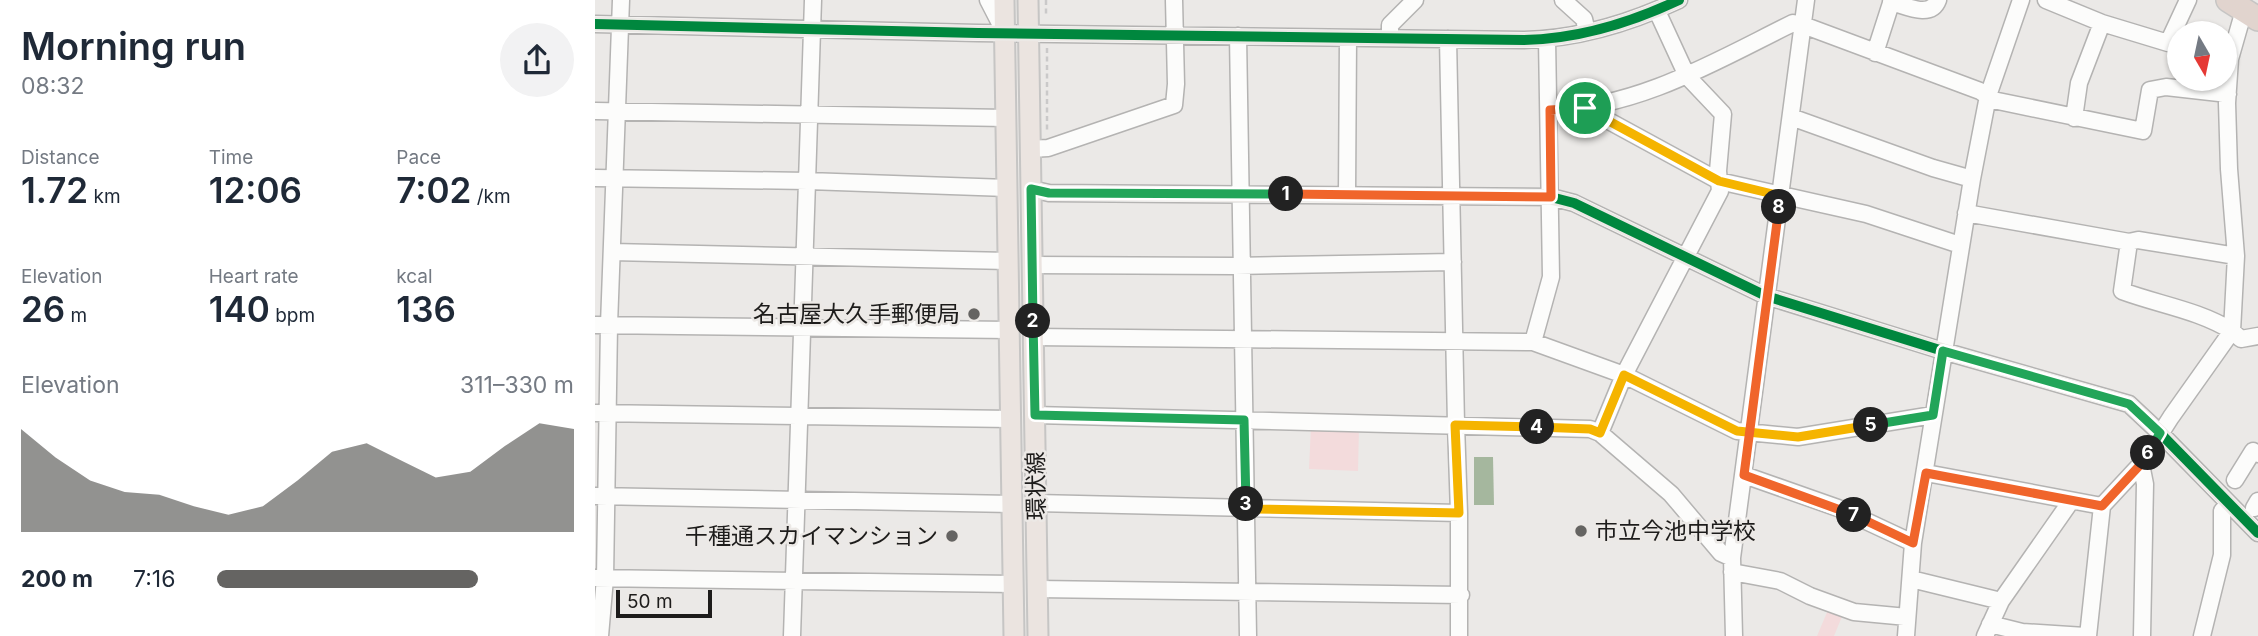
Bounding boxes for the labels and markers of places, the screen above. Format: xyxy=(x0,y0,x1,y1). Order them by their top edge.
pin xyxy=(1555,78,1615,138)
pin: 1 xyxy=(1269,176,1303,212)
pin: 8 xyxy=(1761,190,1797,224)
place label: 名古屋大久手郵便局 xyxy=(753,300,960,328)
pin: 2 xyxy=(1015,304,1051,338)
marker: 名古屋大久手郵便局 xyxy=(966,306,982,322)
pin: 5 xyxy=(1853,408,1889,442)
pin: 4 xyxy=(1520,410,1555,444)
pin: 6 xyxy=(2131,435,2165,470)
pin: 3 xyxy=(1229,486,1263,522)
pin: 7 xyxy=(1837,498,1871,532)
place label: 市立今池中学校 xyxy=(1595,517,1756,545)
place label: 千種通スカイマンション xyxy=(685,522,938,550)
marker: 市立今池中学校 xyxy=(1573,523,1589,539)
marker: 千種通スカイマンション xyxy=(944,528,960,544)

